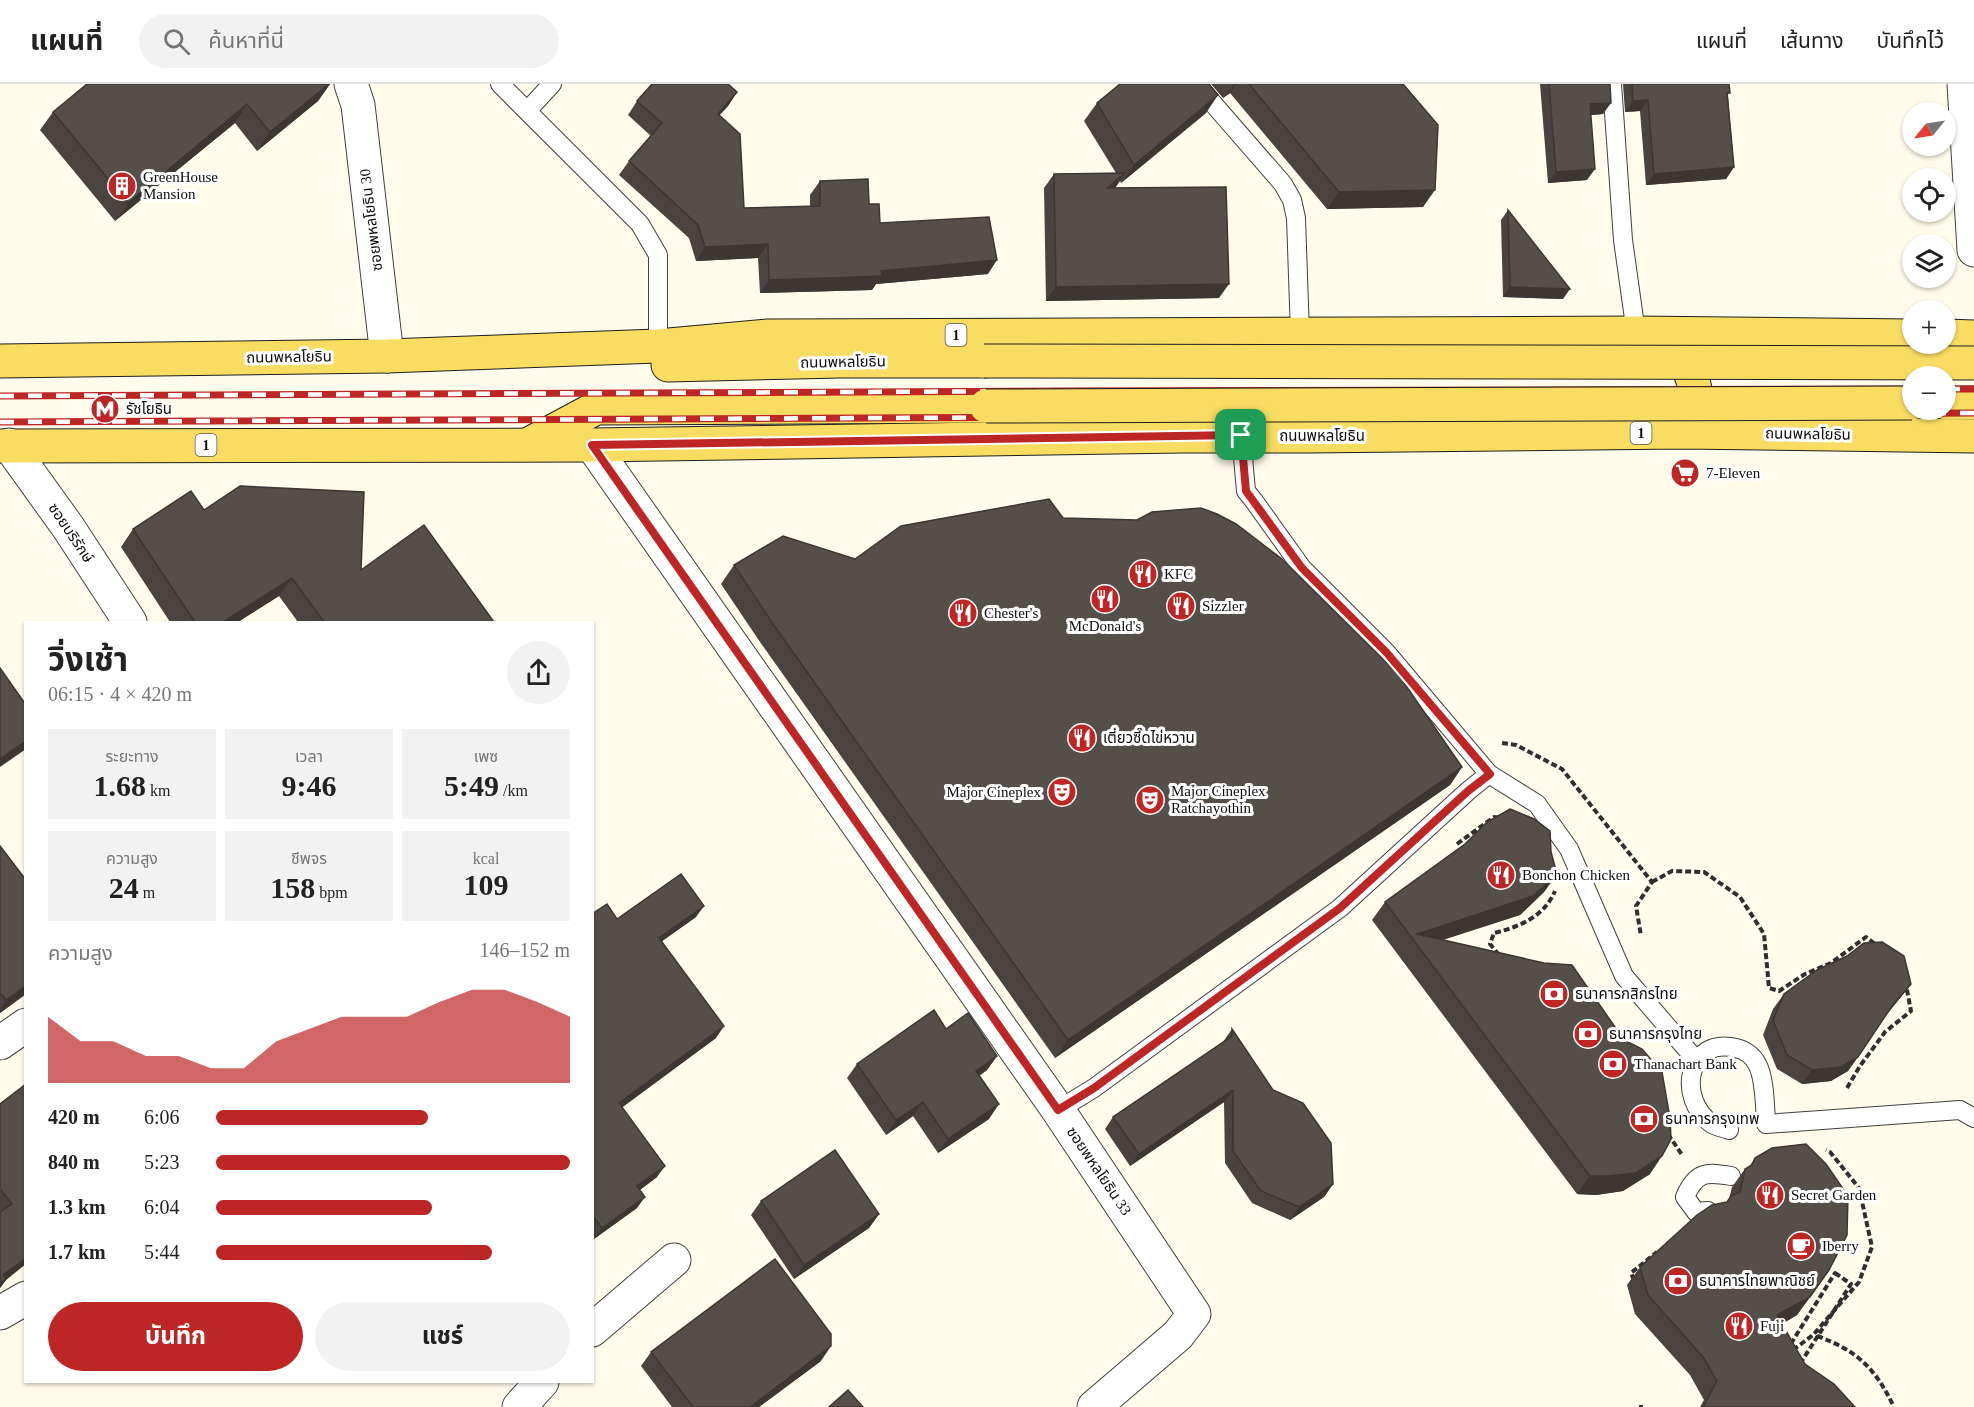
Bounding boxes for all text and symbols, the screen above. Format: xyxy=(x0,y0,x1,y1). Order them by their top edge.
search box xyxy=(139,14,559,68)
text: แผนที่ xyxy=(30,25,103,56)
icon: search xyxy=(160,25,193,58)
text: ค้นหาที่นี่ xyxy=(208,28,284,53)
text: แผนที่ xyxy=(1696,29,1747,53)
text: เส้นทาง xyxy=(1780,29,1844,53)
text: บันทึกไว้ xyxy=(1877,29,1944,53)
north arrow xyxy=(1902,102,1956,156)
map controls xyxy=(1902,102,1956,420)
street label: ซอยพหลโยธิน 30 xyxy=(357,168,385,272)
button: locate xyxy=(1902,168,1956,222)
place label: GreenHouse Mansion xyxy=(143,169,218,202)
building icon: GreenHouse Mansion xyxy=(106,170,138,202)
button: layers xyxy=(1902,234,1956,288)
button: + xyxy=(1902,300,1956,354)
road number: 1 xyxy=(946,324,966,346)
street label: ถนนพหลโยธิน xyxy=(246,348,332,366)
street label: ถนนพหลโยธิน xyxy=(800,353,886,371)
button: − xyxy=(1902,366,1956,420)
metro station icon: รัชโยธิน xyxy=(89,393,121,425)
place label: รัชโยธิน xyxy=(126,401,172,417)
pin xyxy=(1215,409,1266,460)
icon: arrive xyxy=(1224,418,1257,451)
road number: 1 xyxy=(1630,422,1652,444)
street label: ถนนพหลโยธิน xyxy=(1765,425,1851,443)
street label: ถนนพหลโยธิน xyxy=(1279,428,1365,444)
road number: 1 xyxy=(196,434,216,456)
supermarket icon: 7-Eleven xyxy=(1669,457,1701,489)
place label: 7-Eleven xyxy=(1706,465,1761,481)
street label: ซอยบริรักษ์ xyxy=(45,500,97,566)
restaurant icon: KFC xyxy=(1127,558,1159,590)
place label: KFC xyxy=(1164,566,1193,582)
restaurant icon: McDonald's xyxy=(1089,583,1121,615)
restaurant icon: Sizzler xyxy=(1165,590,1197,622)
restaurant icon: Chester's xyxy=(947,597,979,629)
place label: Sizzler xyxy=(1202,598,1244,614)
place label: Chester's xyxy=(984,605,1039,621)
place label: McDonald's xyxy=(1069,618,1142,634)
button: share xyxy=(507,641,570,704)
text: วิ่งเช้า xyxy=(48,642,128,678)
text: 06:15 · 4 × 420 m xyxy=(48,683,192,705)
restaurant icon: เตี๋ยวซี๊ดไข่หวาน xyxy=(1066,722,1098,754)
place label: เตี๋ยวซี๊ดไข่หวาน xyxy=(1103,727,1195,746)
text: ระยะทาง xyxy=(106,748,158,765)
text: เวลา xyxy=(295,748,323,765)
text: เพซ xyxy=(474,748,498,765)
text: 1.68 xyxy=(94,769,146,802)
text: 9:46 xyxy=(282,769,337,802)
text: 5:49 xyxy=(444,769,499,802)
theatre icon: Major Cineplex xyxy=(1046,776,1078,808)
text: km xyxy=(146,782,170,799)
text: /km xyxy=(499,782,528,799)
place label: Major Cineplex Ratchayothin xyxy=(1171,783,1266,816)
place label: Major Cineplex xyxy=(946,784,1041,800)
theatre icon: Major Cineplex Ratchayothin xyxy=(1134,784,1166,816)
text: ความสูง xyxy=(106,850,158,867)
text: ชีพจร xyxy=(291,850,327,867)
text: kcal xyxy=(473,850,499,867)
restaurant icon: Bonchon Chicken xyxy=(1485,859,1517,891)
place label: Bonchon Chicken xyxy=(1522,867,1630,883)
text: 109 xyxy=(464,868,509,901)
text: 24 xyxy=(109,871,139,904)
text: 158 xyxy=(270,871,315,904)
text: m xyxy=(139,884,155,901)
text: bpm xyxy=(315,884,348,901)
text: 146–152 m xyxy=(479,939,570,961)
text: ความสูง xyxy=(48,942,113,964)
bank icon: ธนาคารกสิกรไทย xyxy=(1538,978,1570,1010)
place label: ธนาคารกสิกรไทย xyxy=(1575,986,1678,1002)
bank icon: ธนาคารกรุงไทย xyxy=(1572,1018,1604,1050)
place label: ธนาคารกรุงไทย xyxy=(1609,1026,1702,1043)
bank icon: Thanachart Bank xyxy=(1597,1048,1629,1080)
place label: Thanachart Bank xyxy=(1634,1056,1737,1072)
bank icon: ธนาคารกรุงเทพ xyxy=(1628,1103,1660,1135)
text: 420 m xyxy=(48,1106,100,1128)
text: 6:06 xyxy=(144,1106,180,1128)
place label: ธนาคารกรุงเทพ xyxy=(1665,1111,1759,1128)
street label: ซอยพหลโยธิน 33 xyxy=(1064,1124,1134,1218)
text: 840 m xyxy=(48,1151,100,1173)
text: 5:23 xyxy=(144,1151,180,1173)
restaurant icon: Secret Garden xyxy=(1754,1179,1786,1211)
place label: Secret Garden xyxy=(1791,1187,1877,1203)
text: 1.3 km xyxy=(48,1196,106,1218)
text: 6:04 xyxy=(144,1196,180,1218)
cafe icon: Iberry xyxy=(1785,1230,1817,1262)
place label: Iberry xyxy=(1822,1238,1859,1254)
text: 1.7 km xyxy=(48,1241,106,1263)
text: 5:44 xyxy=(144,1241,180,1263)
bank icon: ธนาคารไทยพาณิชย์ xyxy=(1662,1265,1694,1297)
place label: ธนาคารไทยพาณิชย์ xyxy=(1699,1273,1815,1289)
button: บันทึก xyxy=(48,1302,303,1371)
button: แชร์ xyxy=(315,1302,570,1371)
restaurant icon: Fuji xyxy=(1723,1310,1755,1342)
place label: Fuji xyxy=(1760,1318,1784,1334)

